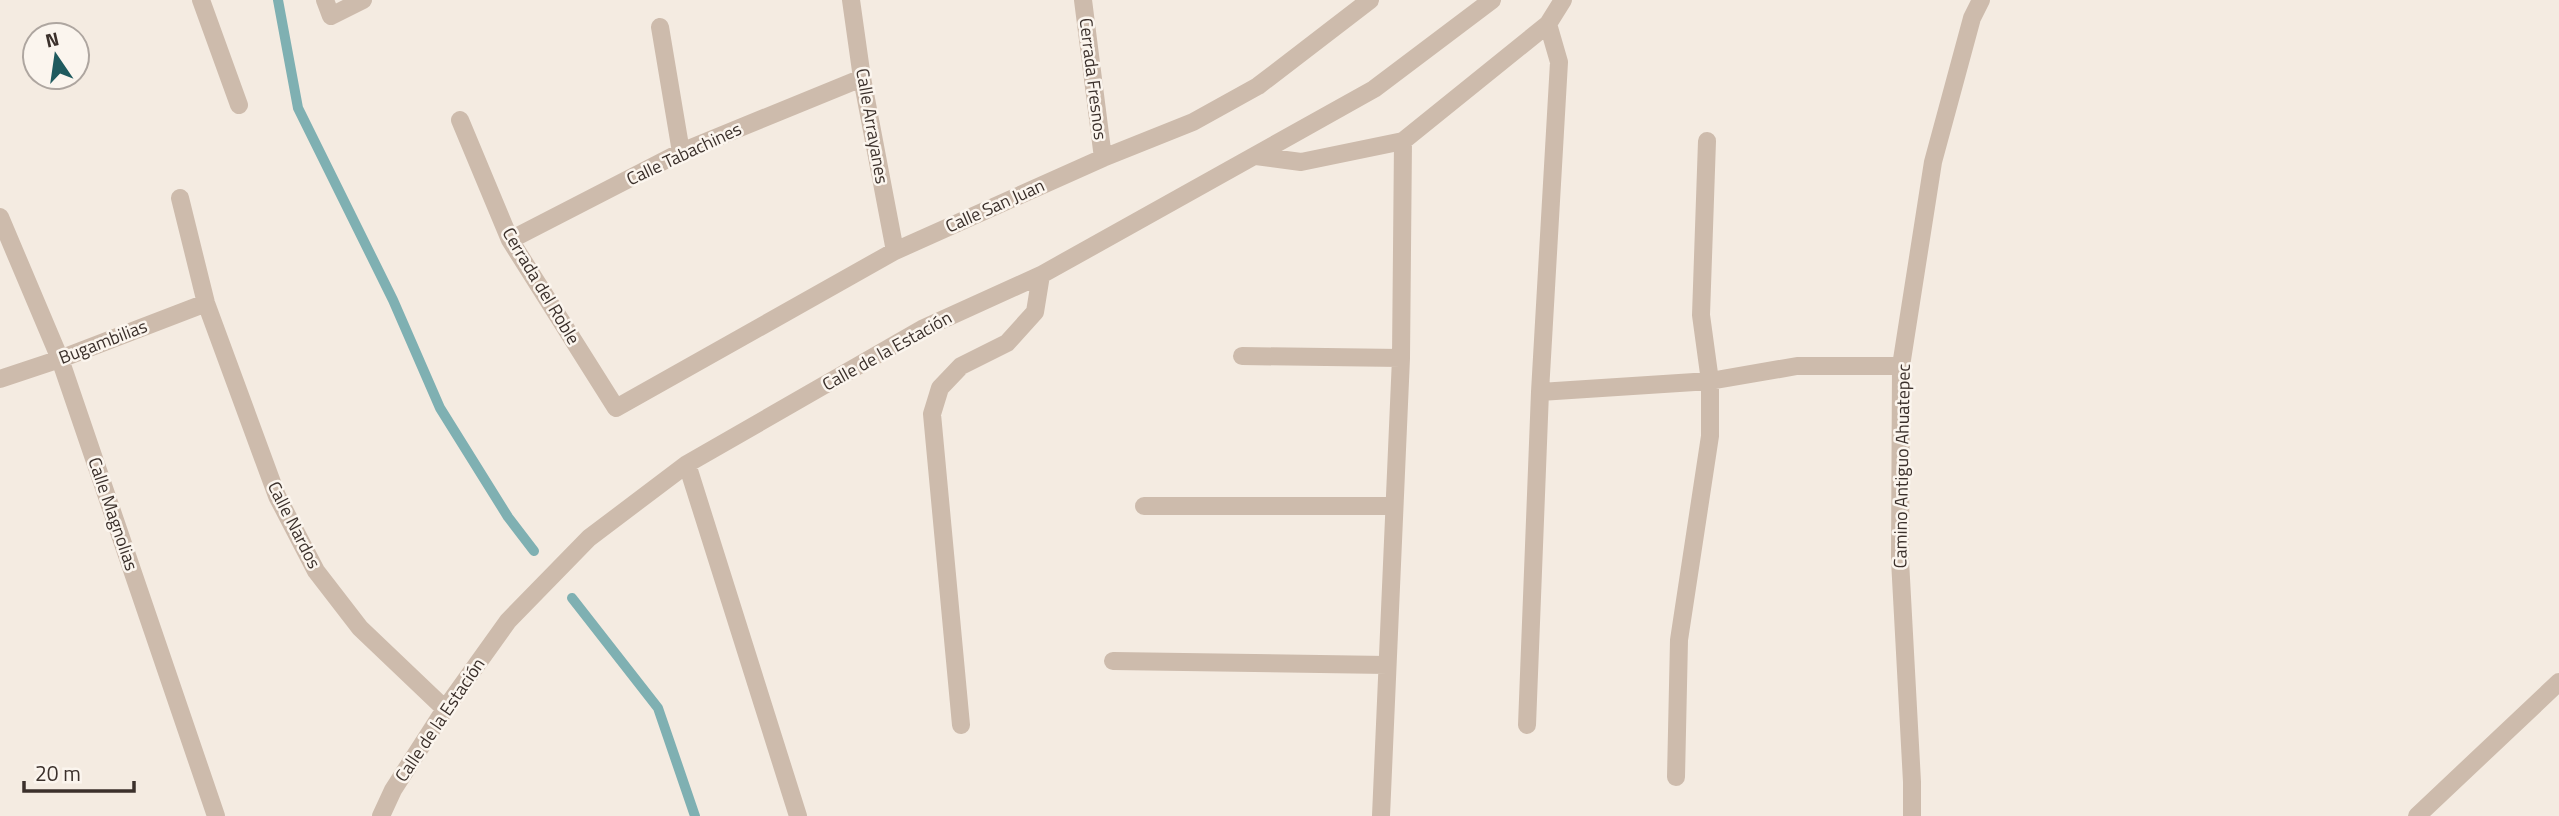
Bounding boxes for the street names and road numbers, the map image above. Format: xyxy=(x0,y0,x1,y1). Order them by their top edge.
street label: Cerrada Fresnos xyxy=(1073,16,1114,142)
street label: Calle Arrayanes xyxy=(849,66,896,186)
street label: Calle Tabachines xyxy=(622,115,746,192)
street label: Calle San Juan xyxy=(941,172,1049,239)
street label: Cerrada del Roble xyxy=(496,222,587,350)
street label: Calle de la Estación xyxy=(817,304,957,397)
street label: Bugambilias xyxy=(55,312,151,371)
street label: Camino Antiguo Ahuatepec xyxy=(1886,363,1917,569)
street label: Calle Magnolias xyxy=(81,454,145,574)
street label: Calle Nardos xyxy=(261,476,328,573)
street label: Calle de la Estación xyxy=(388,652,491,787)

